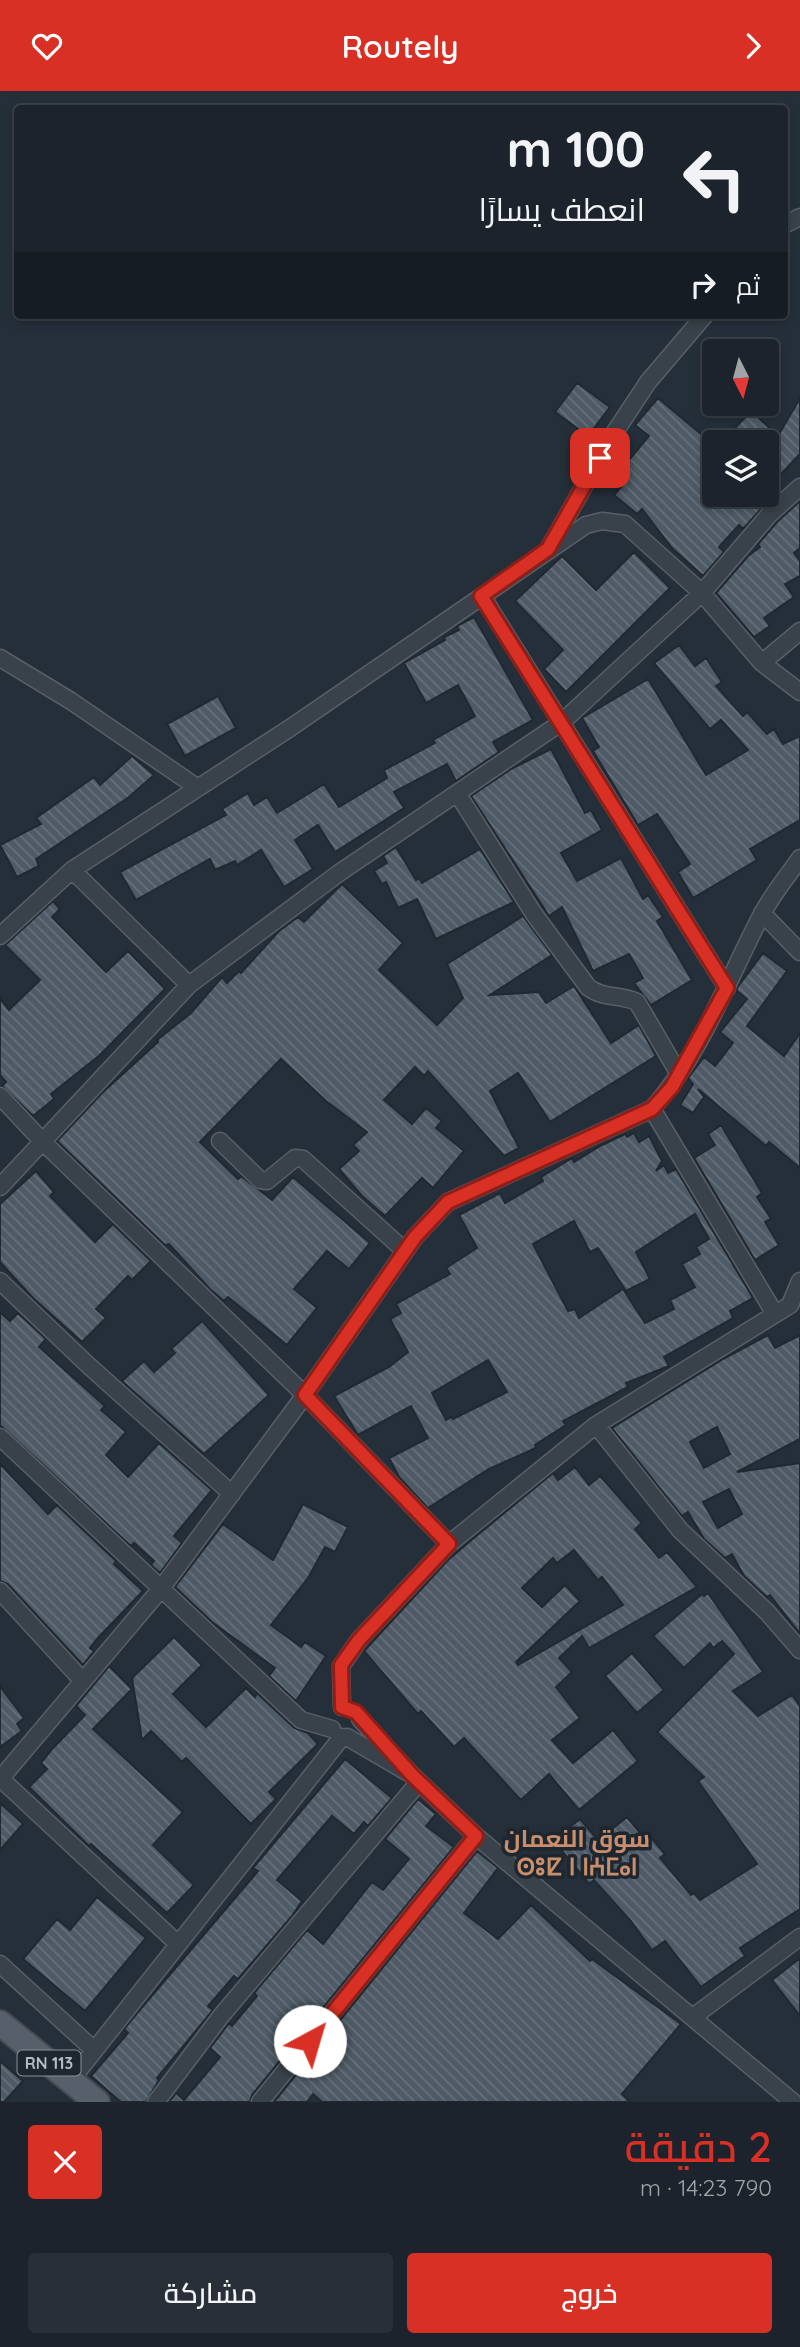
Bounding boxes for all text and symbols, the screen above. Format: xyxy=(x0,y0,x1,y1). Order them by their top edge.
text: Routely xyxy=(341,26,459,66)
icon: heart xyxy=(28,27,66,65)
icon: forward xyxy=(734,27,772,65)
text: 100 m xyxy=(507,118,645,179)
icon: left xyxy=(669,133,760,224)
text: انعطف يسارًا xyxy=(479,189,645,229)
icon: right xyxy=(684,266,722,304)
text: ثم xyxy=(736,269,760,302)
north arrow xyxy=(702,339,779,417)
map controls xyxy=(702,339,779,507)
pin xyxy=(570,428,630,488)
button: layers xyxy=(702,430,779,507)
icon: arrive xyxy=(581,439,619,477)
district label: سوق النعمان ⵙⵓⵇ ⵏ ⵏⵄⵎⴰⵏ xyxy=(504,1823,650,1881)
position arrow xyxy=(273,2004,347,2078)
road number: RN 113 xyxy=(18,2051,80,2075)
text: 2 دقيقة xyxy=(625,2120,772,2173)
button: close xyxy=(28,2125,102,2199)
text: 790 m · 14:23 xyxy=(640,2173,772,2202)
button: مشاركة xyxy=(28,2253,393,2333)
button: خروج xyxy=(407,2253,772,2333)

